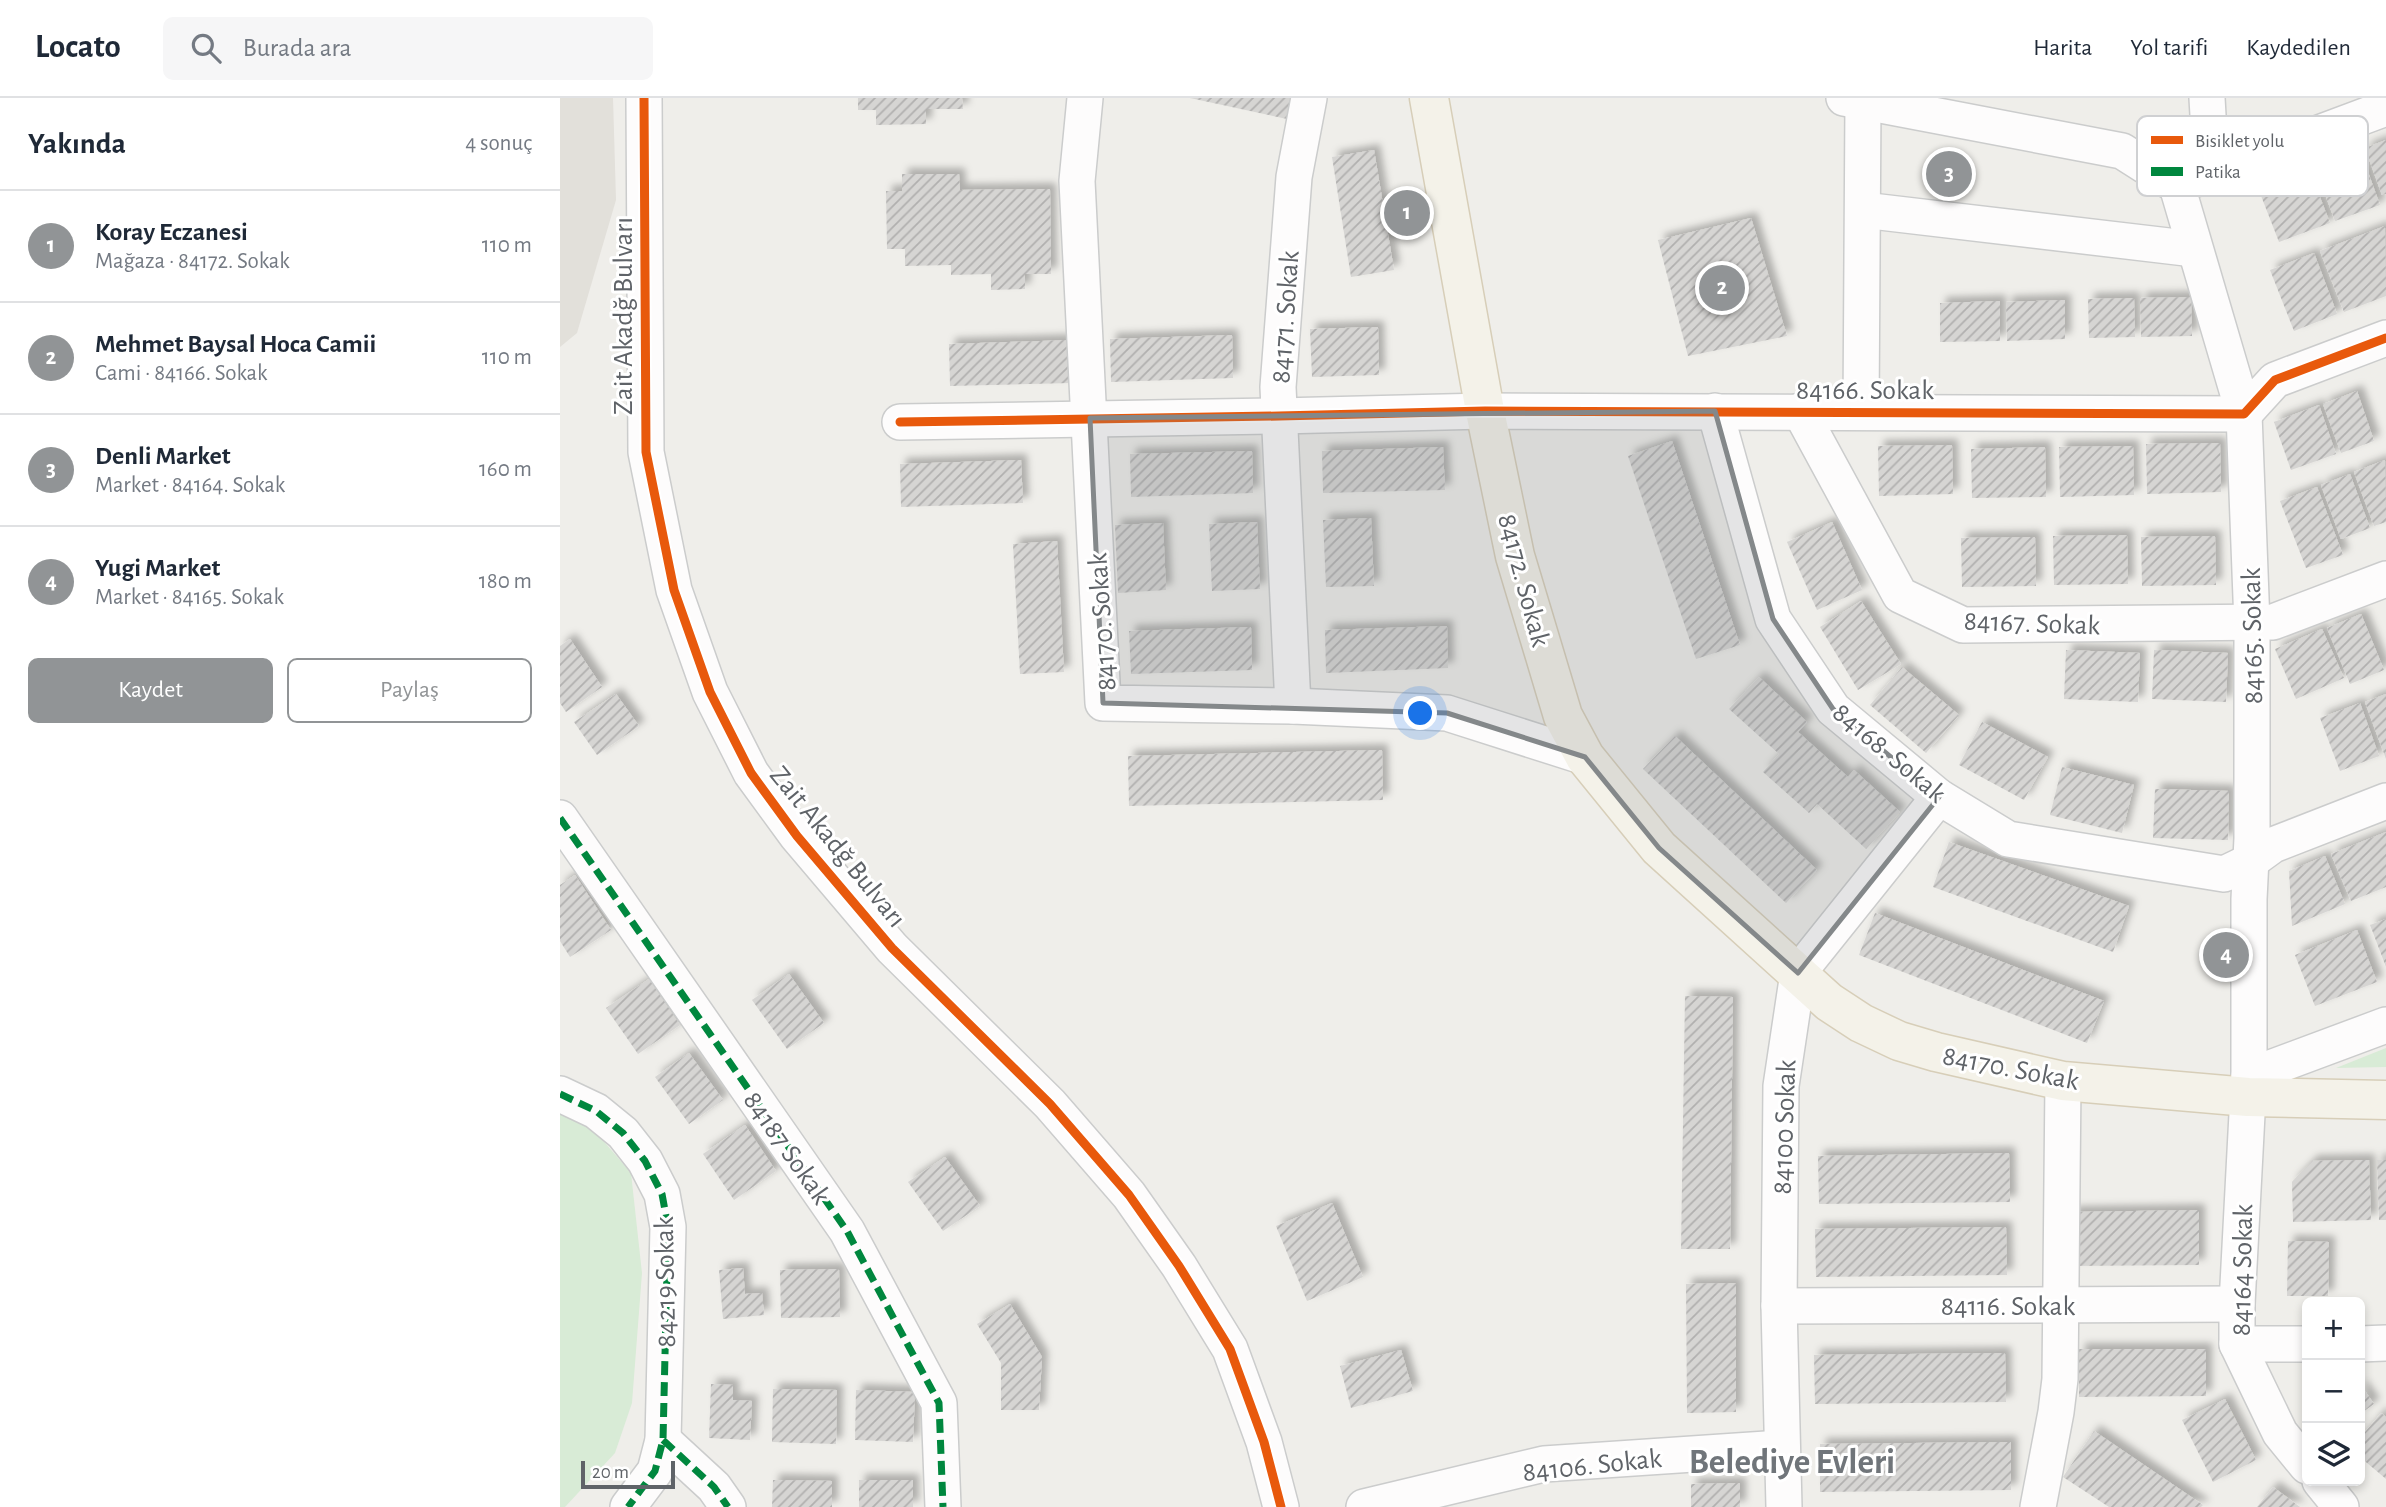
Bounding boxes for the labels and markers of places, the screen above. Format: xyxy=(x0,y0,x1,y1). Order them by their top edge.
pin: 3 xyxy=(1926,148,1972,200)
pin: 1 xyxy=(1384,187,1430,239)
pin: 2 xyxy=(1699,262,1745,314)
pin: 4 xyxy=(2203,929,2249,981)

